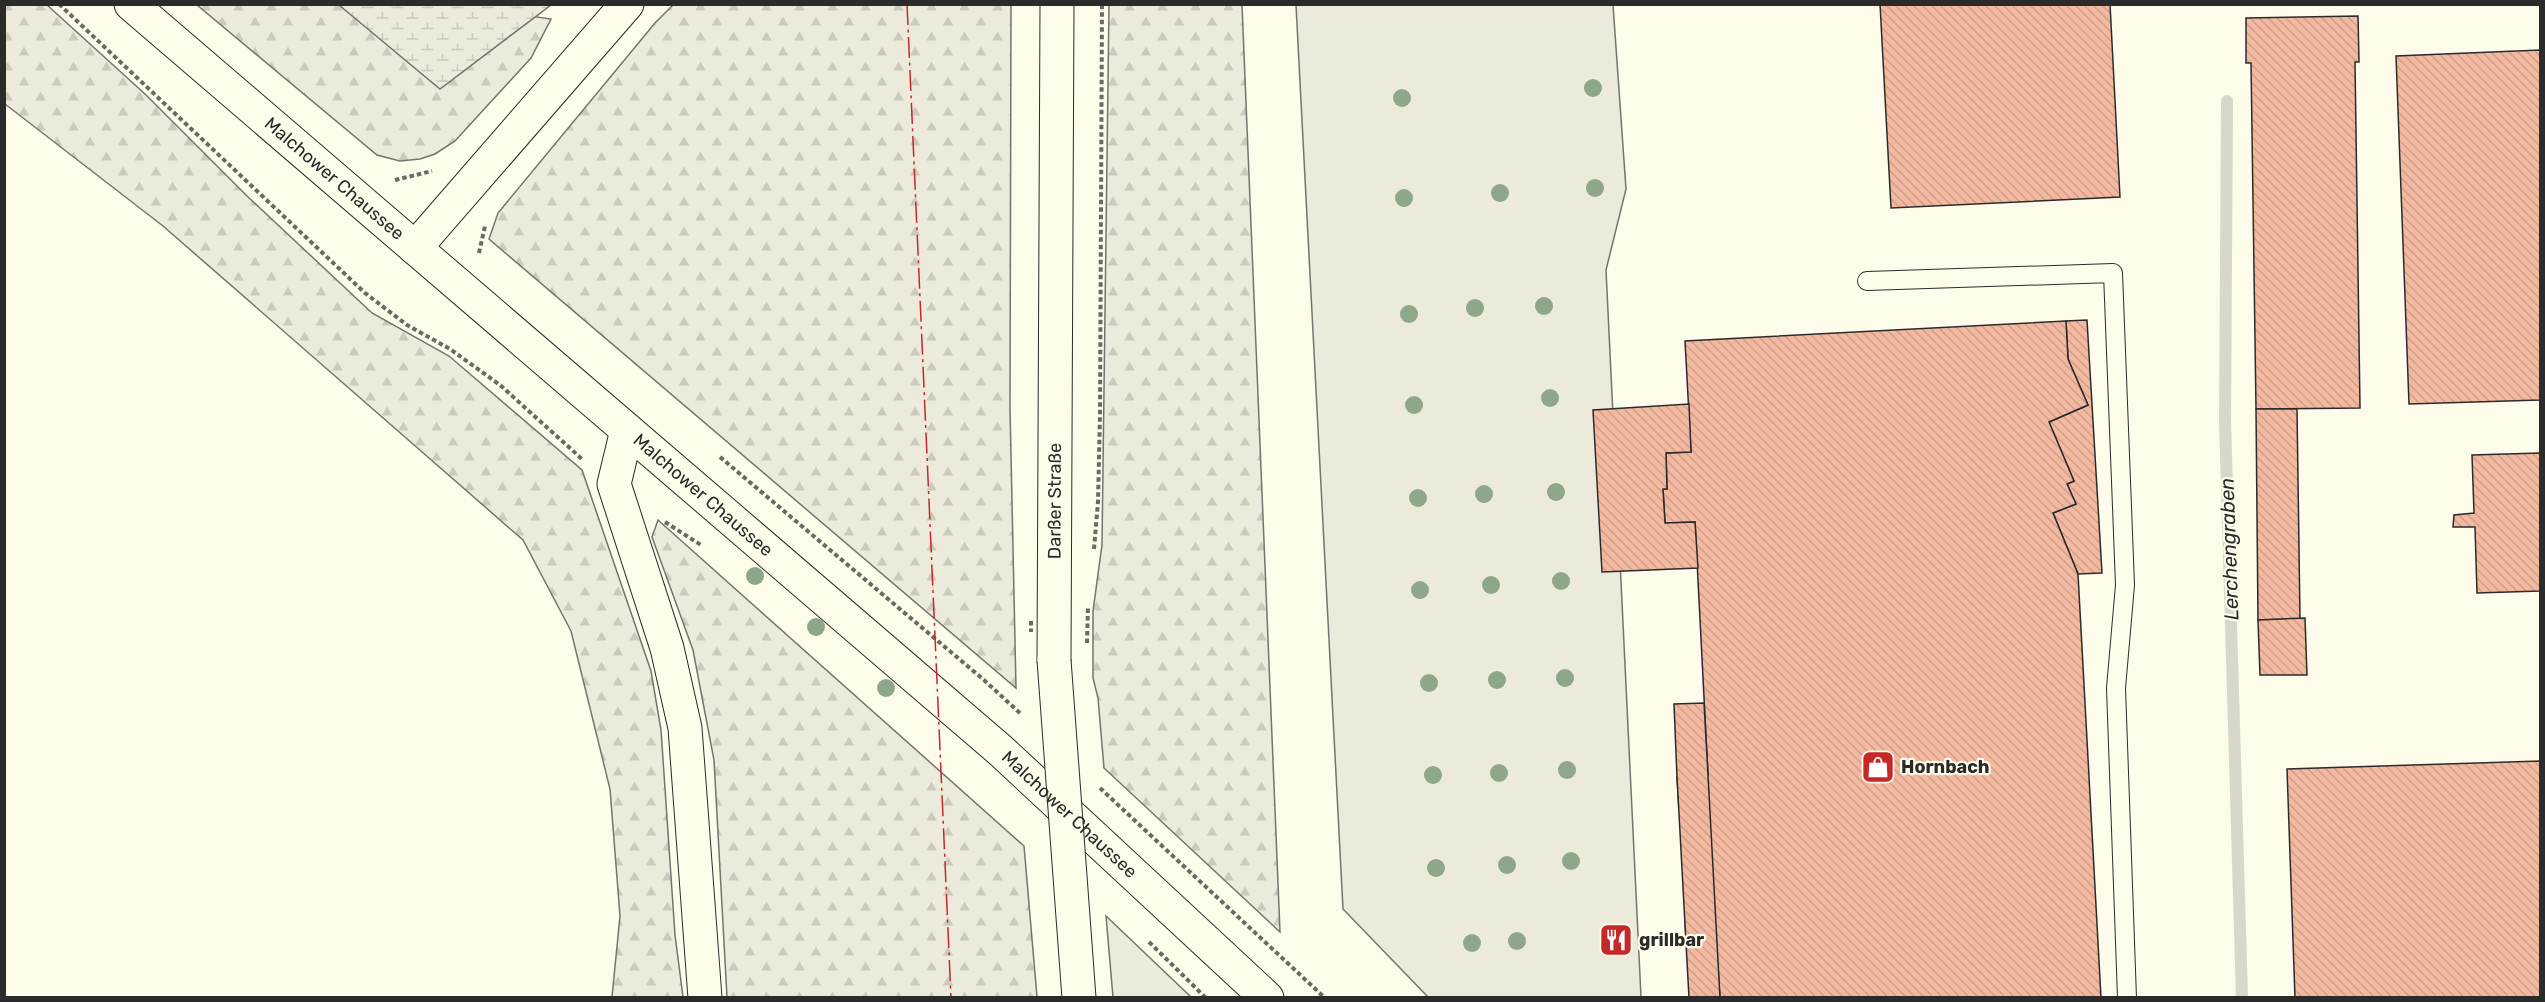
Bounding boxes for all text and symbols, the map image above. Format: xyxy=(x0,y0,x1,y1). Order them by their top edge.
street label: Malchower Chaussee xyxy=(260,113,409,245)
street label: Malchower Chaussee xyxy=(629,429,777,561)
street label: Darßer Straße xyxy=(1043,443,1066,559)
water label: Lerchengraben xyxy=(2215,477,2243,621)
street label: Malchower Chaussee xyxy=(997,746,1142,883)
shop icon: Hornbach xyxy=(1860,749,1896,785)
place label: Hornbach xyxy=(1901,756,1989,778)
restaurant icon: grillbar xyxy=(1598,922,1634,958)
place label: grillbar xyxy=(1639,929,1704,951)

